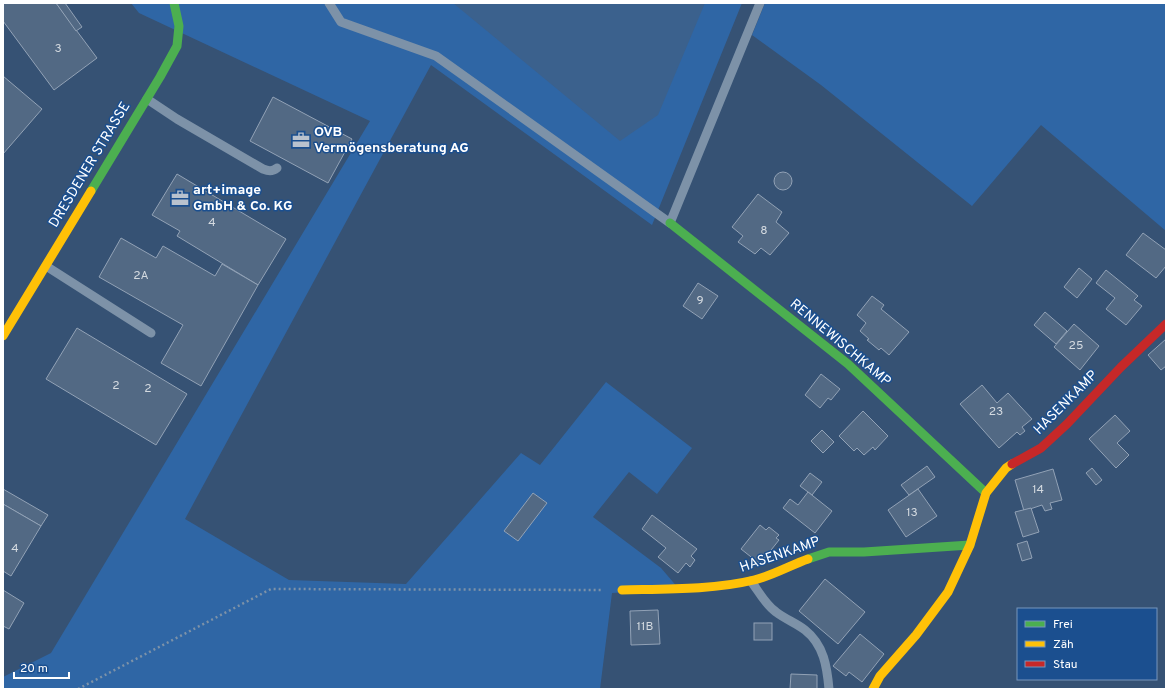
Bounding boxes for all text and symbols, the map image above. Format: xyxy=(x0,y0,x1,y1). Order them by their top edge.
house number: 3 xyxy=(54,41,62,57)
street label: DRESDENER STRASSE xyxy=(46,99,134,231)
place label: OVB Vermögensberatung AG xyxy=(314,124,469,157)
office icon: OVB Vermögensberatung AG xyxy=(291,130,311,150)
place label: art+image GmbH & Co. KG xyxy=(193,182,292,215)
office icon: art+image GmbH & Co. KG xyxy=(170,188,190,208)
house number: 4 xyxy=(208,215,216,231)
house number: 8 xyxy=(760,223,768,239)
house number: 2A xyxy=(133,268,149,284)
house number: 9 xyxy=(696,293,704,309)
street label: RENNEWISCHKAMP xyxy=(786,296,894,390)
house number: 25 xyxy=(1069,338,1083,354)
street label: HASENKAMP xyxy=(1030,367,1102,439)
house number: 2 xyxy=(112,378,120,394)
house number: 2 xyxy=(144,381,152,397)
house number: 23 xyxy=(989,404,1003,420)
house number: 14 xyxy=(1032,482,1044,498)
house number: 13 xyxy=(906,505,918,521)
street label: HASENKAMP xyxy=(738,533,823,577)
house number: 4 xyxy=(11,541,19,557)
legend xyxy=(1017,608,1157,680)
text: Frei xyxy=(1053,617,1073,633)
house number: 11B xyxy=(637,619,654,635)
text: Zäh xyxy=(1053,637,1074,653)
scale bar xyxy=(14,654,69,680)
text: Stau xyxy=(1053,657,1078,673)
text: 20 m xyxy=(20,661,48,677)

